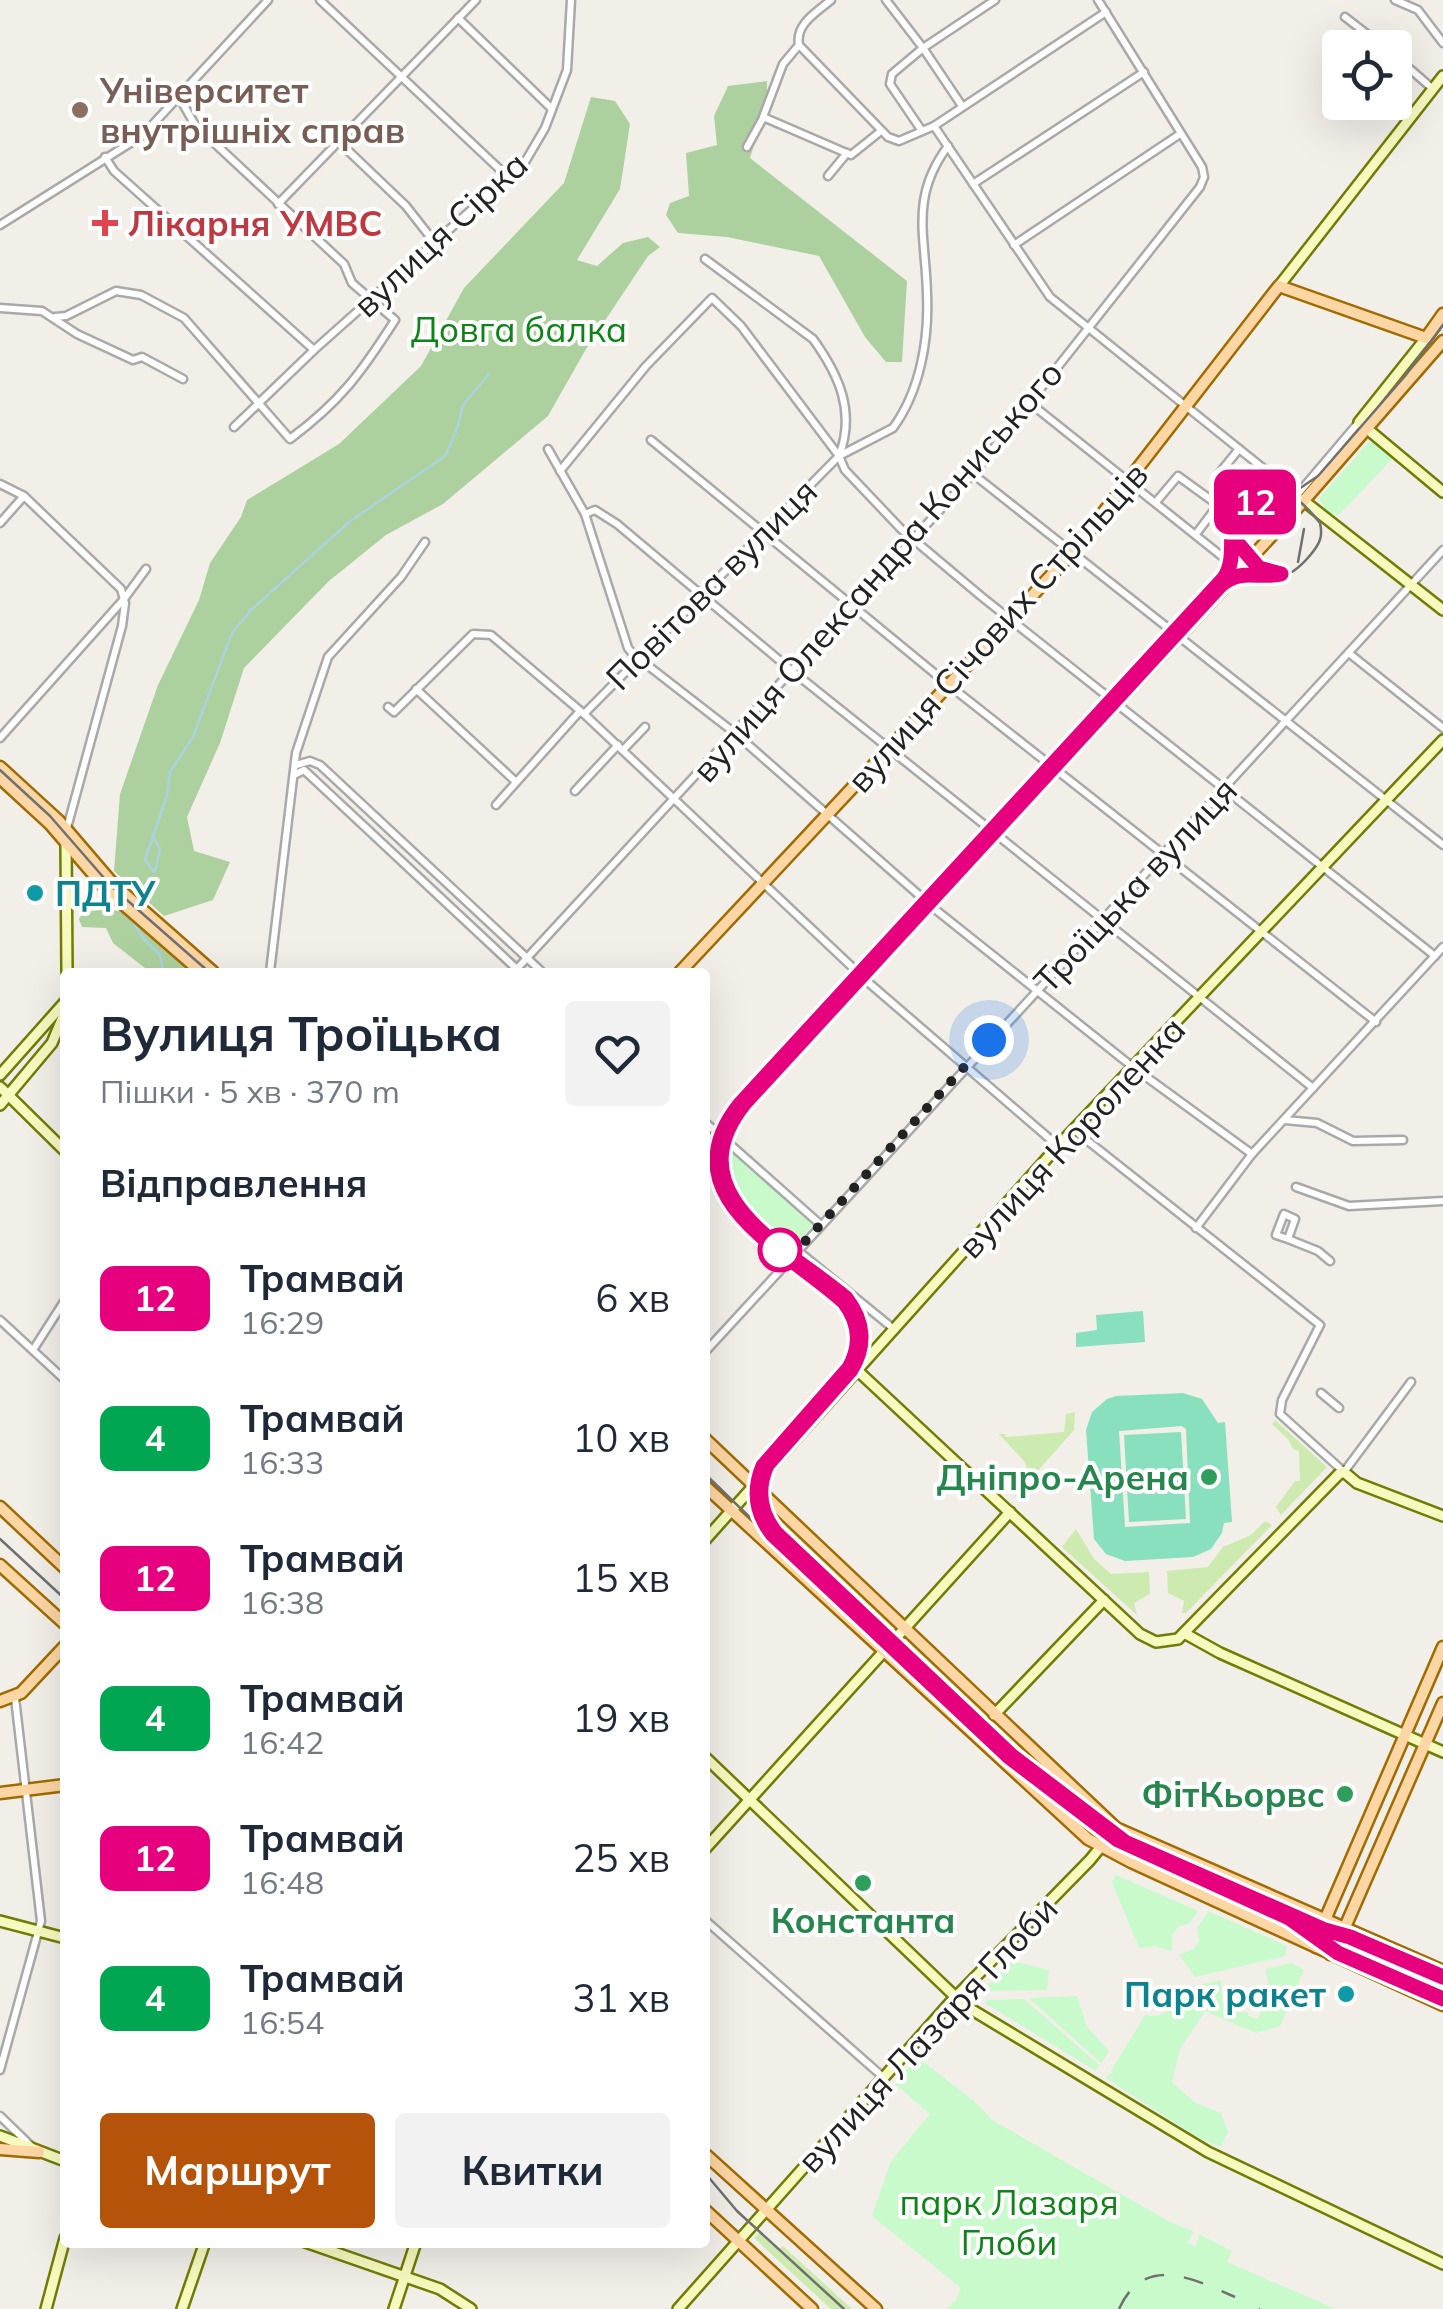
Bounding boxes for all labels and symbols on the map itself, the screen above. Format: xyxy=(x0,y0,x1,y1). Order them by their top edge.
place label: Університет внутрішніх справ xyxy=(99,68,405,152)
marker: Університет внутрішніх справ xyxy=(69,99,91,121)
street label: вулиця Сірка xyxy=(344,142,536,326)
place label: Лікарня УМВС xyxy=(128,201,383,245)
marker: Лікарня УМВС xyxy=(92,210,118,236)
park label: Довга балка xyxy=(411,307,627,351)
street label: вулиця Олександра Кониського xyxy=(682,351,1072,791)
street label: вулиця Січових Стрільців xyxy=(837,453,1157,801)
street label: Повітова вулиця xyxy=(596,469,826,699)
line badge: 12 xyxy=(1210,470,1300,534)
street label: Троїцька вулиця xyxy=(1024,768,1246,1002)
place label: ПДТУ xyxy=(55,871,156,915)
marker: ПДТУ xyxy=(24,882,46,904)
street label: вулиця Короленка xyxy=(948,1007,1194,1267)
your location xyxy=(964,1015,1014,1065)
unlabelled marker xyxy=(759,1229,801,1271)
place label: Дніпро-Арена xyxy=(937,1455,1189,1499)
marker: Дніпро-Арена xyxy=(1198,1466,1220,1488)
place label: ФiтКьорвс xyxy=(1141,1772,1325,1816)
marker: ФiтКьорвс xyxy=(1334,1783,1356,1805)
marker: Константа xyxy=(852,1872,874,1894)
street label: вулиця Лазаря Глоби xyxy=(788,1887,1066,2181)
place label: Константа xyxy=(771,1898,955,1942)
place label: Парк ракет xyxy=(1124,1972,1326,2016)
marker: Парк ракет xyxy=(1335,1983,1357,2005)
park label: парк Лазаря Глоби xyxy=(899,2180,1119,2264)

